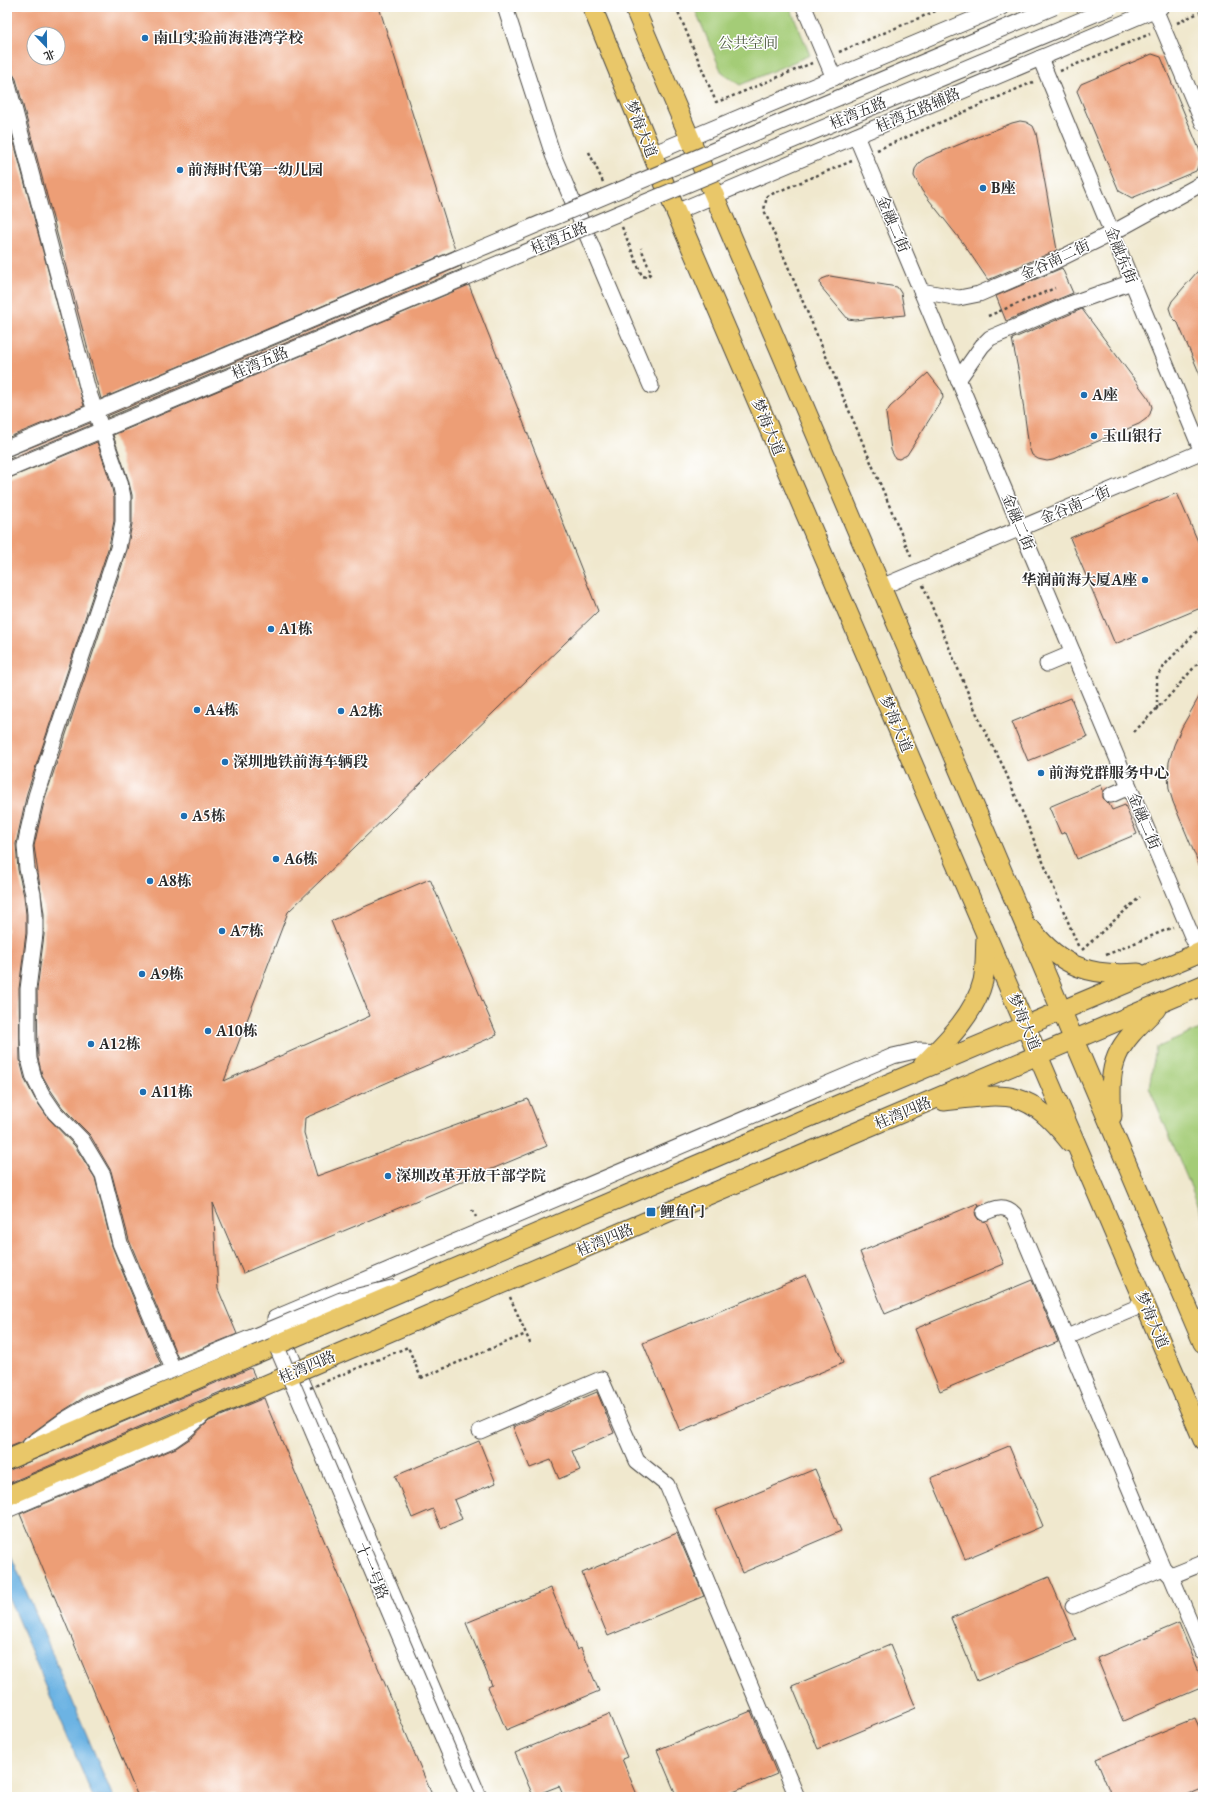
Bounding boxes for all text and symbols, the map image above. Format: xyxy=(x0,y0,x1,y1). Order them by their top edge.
north arrow xyxy=(26,26,66,66)
place label: 南山实验前海港湾学校 xyxy=(153,28,304,47)
marker: 南山实验前海港湾学校 xyxy=(140,33,150,43)
park label: 公共空间 xyxy=(718,33,778,52)
text: 北 xyxy=(42,47,57,64)
street label: 桂湾五路辅路 xyxy=(873,83,963,136)
street label: 桂湾五路 xyxy=(826,92,889,133)
street label: 梦海大道 xyxy=(621,97,662,160)
place label: 前海时代第一幼儿园 xyxy=(188,160,323,179)
marker: 前海时代第一幼儿园 xyxy=(175,165,185,175)
place label: B座 xyxy=(991,178,1015,197)
marker: B座 xyxy=(978,183,988,193)
street label: 金融二街 xyxy=(873,192,914,255)
street label: 桂湾五路 xyxy=(527,217,590,258)
street label: 金融东街 xyxy=(1101,223,1142,286)
street label: 金谷南二街 xyxy=(1017,235,1093,284)
street label: 桂湾五路 xyxy=(228,342,291,383)
place label: A座 xyxy=(1091,385,1118,404)
marker: A座 xyxy=(1079,390,1089,400)
street label: 梦海大道 xyxy=(748,395,789,458)
place label: 玉山银行 xyxy=(1102,426,1162,445)
marker: 玉山银行 xyxy=(1089,431,1099,441)
street label: 金谷南一街 xyxy=(1037,481,1113,528)
street label: 金融二街 xyxy=(998,490,1039,553)
place label: 华润前海大厦A座 xyxy=(1021,570,1137,589)
marker: 华润前海大厦A座 xyxy=(1140,575,1150,585)
place label: A1栋 xyxy=(278,619,313,638)
marker: A1栋 xyxy=(266,624,276,634)
street label: 梦海大道 xyxy=(876,692,917,755)
place label: A4栋 xyxy=(204,700,239,719)
place label: A2栋 xyxy=(348,701,383,720)
marker: A4栋 xyxy=(192,705,202,715)
marker: A2栋 xyxy=(336,706,346,716)
place label: 深圳地铁前海车辆段 xyxy=(233,752,368,771)
marker: 深圳地铁前海车辆段 xyxy=(220,757,230,767)
place label: 前海党群服务中心 xyxy=(1049,763,1169,782)
marker: 前海党群服务中心 xyxy=(1036,768,1046,778)
street label: 金融二街 xyxy=(1124,789,1165,852)
place label: A5栋 xyxy=(191,806,226,825)
marker: A5栋 xyxy=(179,811,189,821)
place label: A6栋 xyxy=(283,849,318,868)
marker: A6栋 xyxy=(271,854,281,864)
place label: A8栋 xyxy=(157,871,192,890)
marker: A8栋 xyxy=(145,876,155,886)
place label: A7栋 xyxy=(229,921,264,940)
marker: A7栋 xyxy=(217,926,227,936)
place label: A9栋 xyxy=(149,964,184,983)
marker: A9栋 xyxy=(137,969,147,979)
street label: 梦海大道 xyxy=(1004,990,1045,1053)
place label: A10栋 xyxy=(215,1021,258,1040)
marker: A10栋 xyxy=(203,1026,213,1036)
place label: A12栋 xyxy=(98,1034,141,1053)
marker: A12栋 xyxy=(86,1039,96,1049)
place label: A11栋 xyxy=(150,1082,193,1101)
marker: A11栋 xyxy=(138,1087,148,1097)
street label: 桂湾四路 xyxy=(871,1092,934,1133)
place label: 深圳改革开放干部学院 xyxy=(396,1166,546,1185)
marker: 深圳改革开放干部学院 xyxy=(383,1171,393,1181)
place label: 鲤鱼门 xyxy=(660,1202,705,1221)
marker: 鲤鱼门 xyxy=(645,1206,657,1218)
street label: 桂湾四路 xyxy=(573,1219,636,1260)
street label: 梦海大道 xyxy=(1132,1288,1173,1351)
street label: 桂湾四路 xyxy=(275,1346,338,1387)
street label: 十一号路 xyxy=(352,1539,393,1602)

